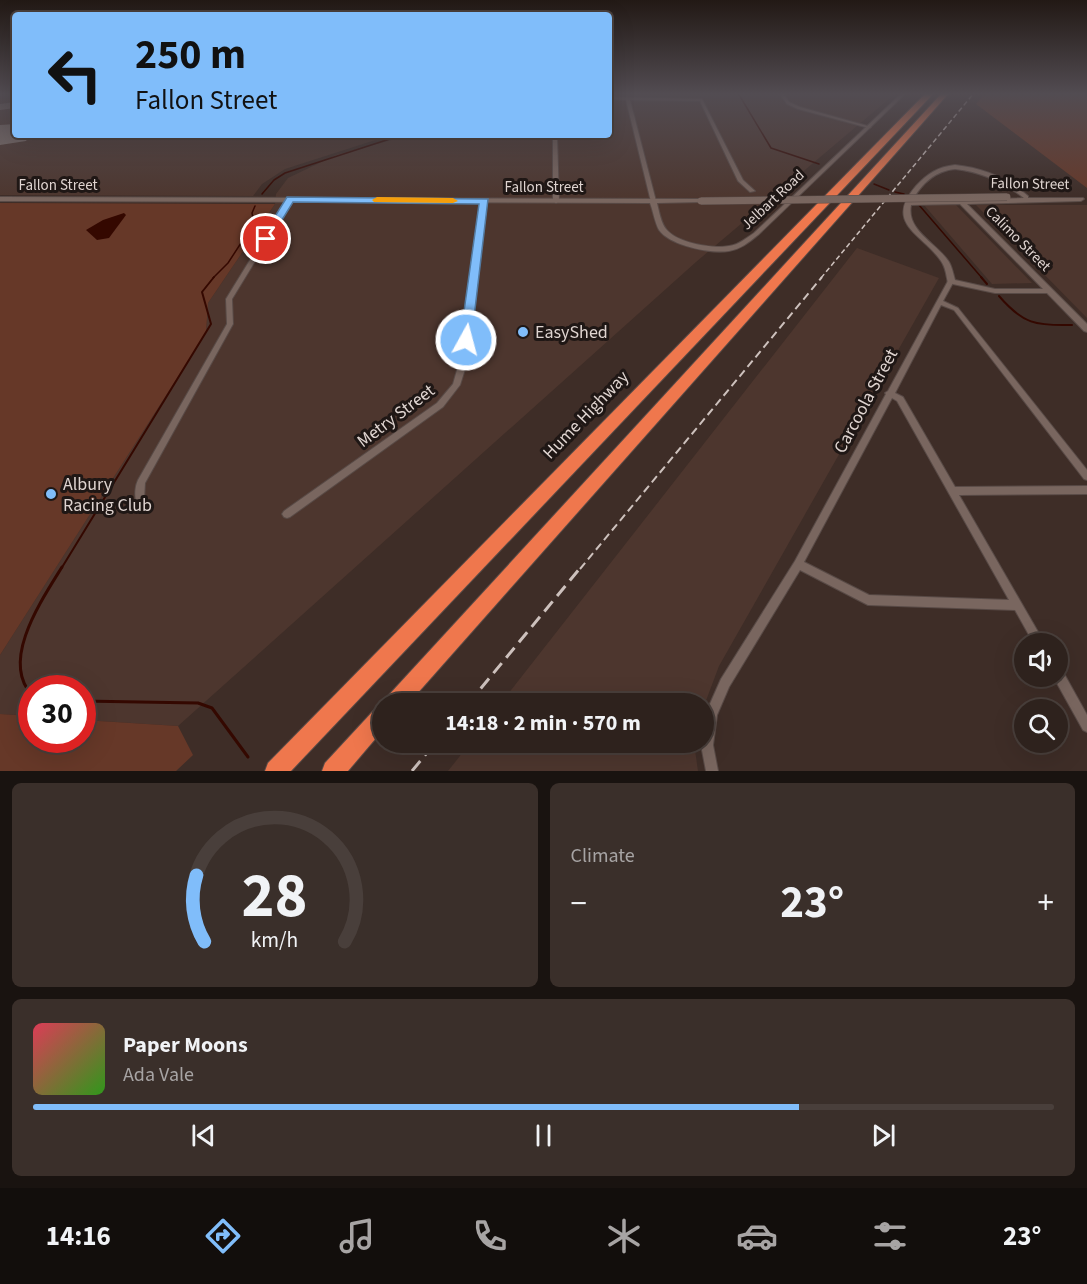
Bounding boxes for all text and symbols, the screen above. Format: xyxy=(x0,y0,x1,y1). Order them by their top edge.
text: 250 m xyxy=(135,25,246,85)
icon: left xyxy=(36,36,114,114)
text: Fallon Street xyxy=(135,81,277,120)
street label: Jelbart Road xyxy=(737,165,809,235)
street label: Fallon Street xyxy=(990,173,1070,195)
street label: Fallon Street xyxy=(18,175,98,196)
street label: Fallon Street xyxy=(504,177,584,198)
street label: Calimo Street xyxy=(981,202,1055,276)
pin xyxy=(240,213,291,264)
icon: arrive xyxy=(249,222,282,255)
position arrow xyxy=(434,308,498,372)
place label: EasyShed xyxy=(535,320,608,345)
marker: EasyShed xyxy=(516,325,530,339)
street label: Carcoola Street xyxy=(828,344,904,458)
street label: Hume Highway xyxy=(537,365,635,465)
street label: Metry Street xyxy=(352,378,440,454)
place label: Albury Racing Club xyxy=(63,472,152,518)
marker: Albury Racing Club xyxy=(44,487,58,501)
map controls xyxy=(1014,633,1068,753)
button: sound xyxy=(1014,633,1068,687)
speed limit sign: 30 xyxy=(18,675,96,753)
button: search xyxy=(1014,699,1068,753)
text: 14:18 · 2 min · 570 m xyxy=(445,707,641,739)
text: Climate xyxy=(571,842,635,870)
text: 28 xyxy=(242,852,308,941)
text: 23° xyxy=(780,871,844,935)
text: − xyxy=(571,880,587,927)
text: + xyxy=(1038,880,1054,927)
text: km/h xyxy=(251,925,299,956)
text: Paper Moons xyxy=(123,1029,248,1061)
text: Ada Vale xyxy=(123,1061,194,1089)
icon: previous xyxy=(187,1119,220,1152)
icon: pause xyxy=(527,1119,560,1152)
icon: next xyxy=(867,1119,900,1152)
icon: directions xyxy=(202,1215,244,1257)
icon: music xyxy=(336,1215,378,1257)
icon: phone xyxy=(469,1215,511,1257)
icon: climate xyxy=(603,1215,645,1257)
icon: car xyxy=(736,1215,778,1257)
icon: filters xyxy=(869,1215,911,1257)
text: 14:16 xyxy=(46,1217,111,1256)
text: 23° xyxy=(1003,1217,1041,1256)

